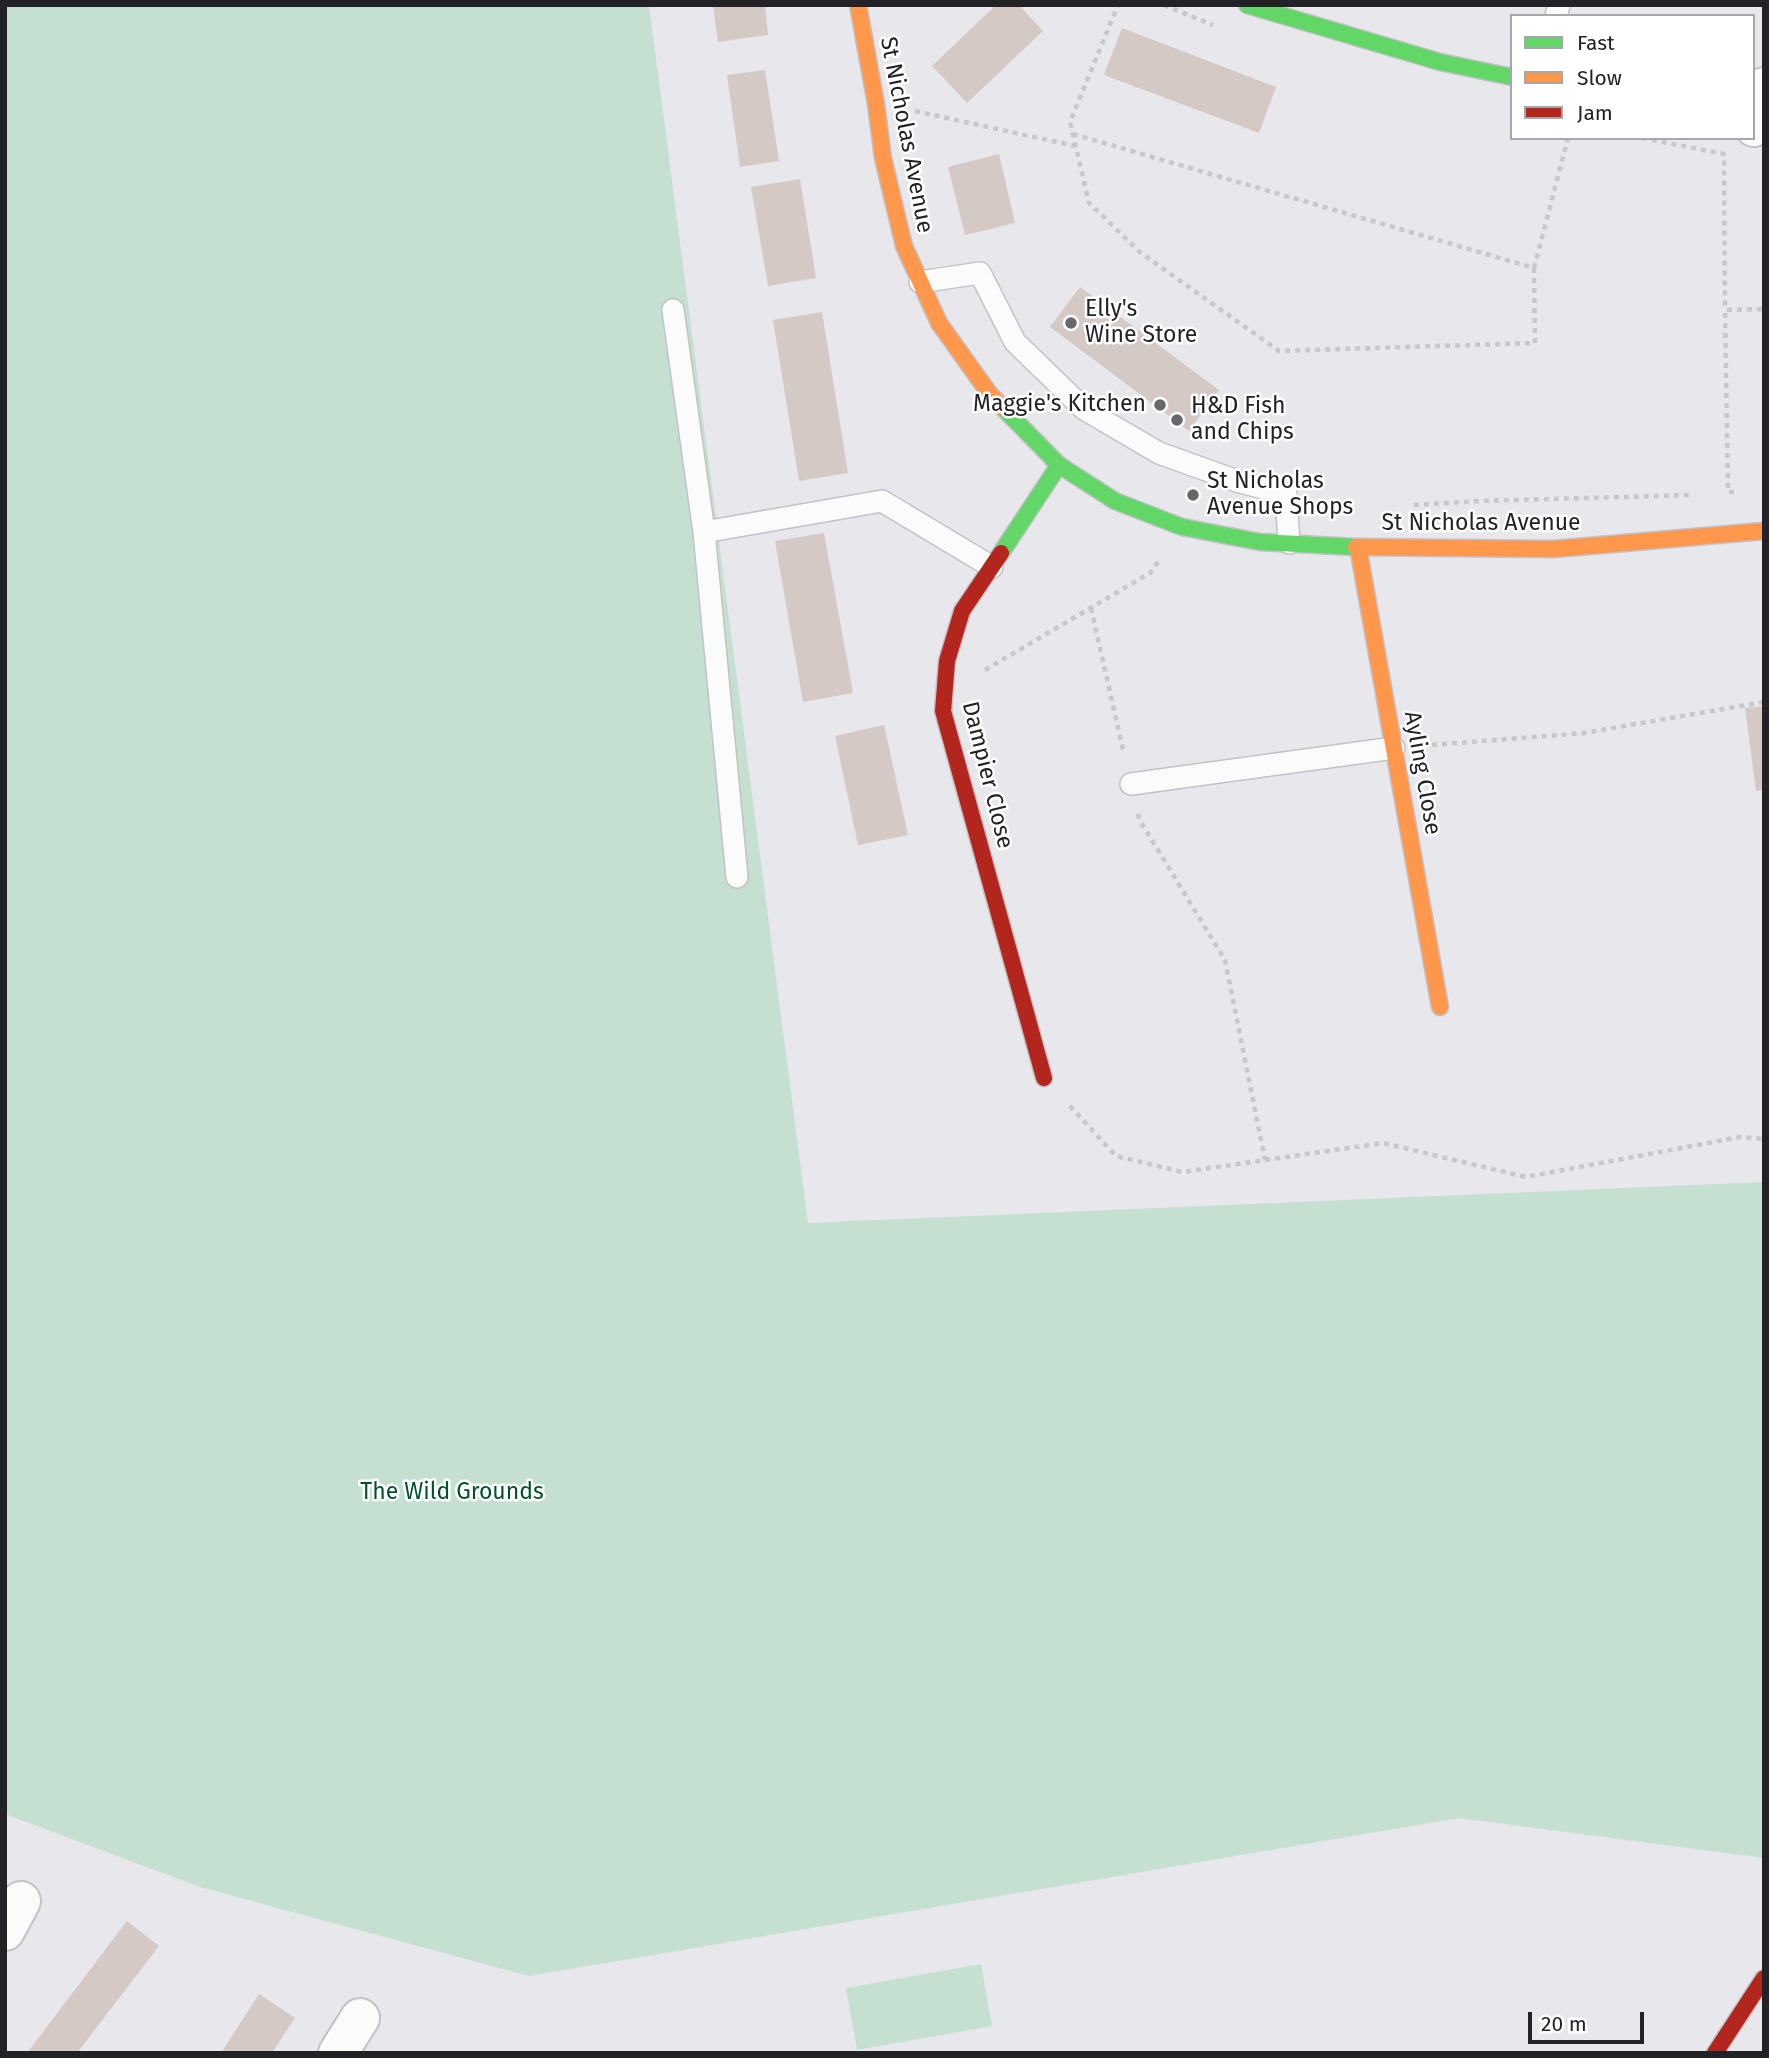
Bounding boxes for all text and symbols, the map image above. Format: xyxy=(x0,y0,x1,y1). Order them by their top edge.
legend xyxy=(1510,14,1755,140)
text: Fast xyxy=(1577,30,1615,56)
street label: St Nicholas Avenue xyxy=(873,35,939,235)
text: Slow xyxy=(1577,65,1622,91)
text: Jam xyxy=(1577,100,1613,126)
place label: Elly's Wine Store xyxy=(1085,296,1197,350)
marker: Elly's Wine Store xyxy=(1063,315,1079,331)
place label: Maggie's Kitchen xyxy=(973,391,1146,419)
place label: H&D Fish and Chips xyxy=(1191,393,1294,447)
marker: Maggie's Kitchen xyxy=(1152,397,1168,413)
marker: H&D Fish and Chips xyxy=(1169,412,1185,428)
place label: St Nicholas Avenue Shops xyxy=(1207,468,1353,522)
marker: St Nicholas Avenue Shops xyxy=(1185,487,1201,503)
street label: St Nicholas Avenue xyxy=(1381,510,1581,538)
street label: Dampier Close xyxy=(955,699,1019,851)
street label: Ayling Close xyxy=(1398,709,1446,837)
park label: The Wild Grounds xyxy=(360,1479,544,1507)
scale bar xyxy=(1531,1998,1646,2042)
text: 20 m xyxy=(1541,2011,1587,2037)

